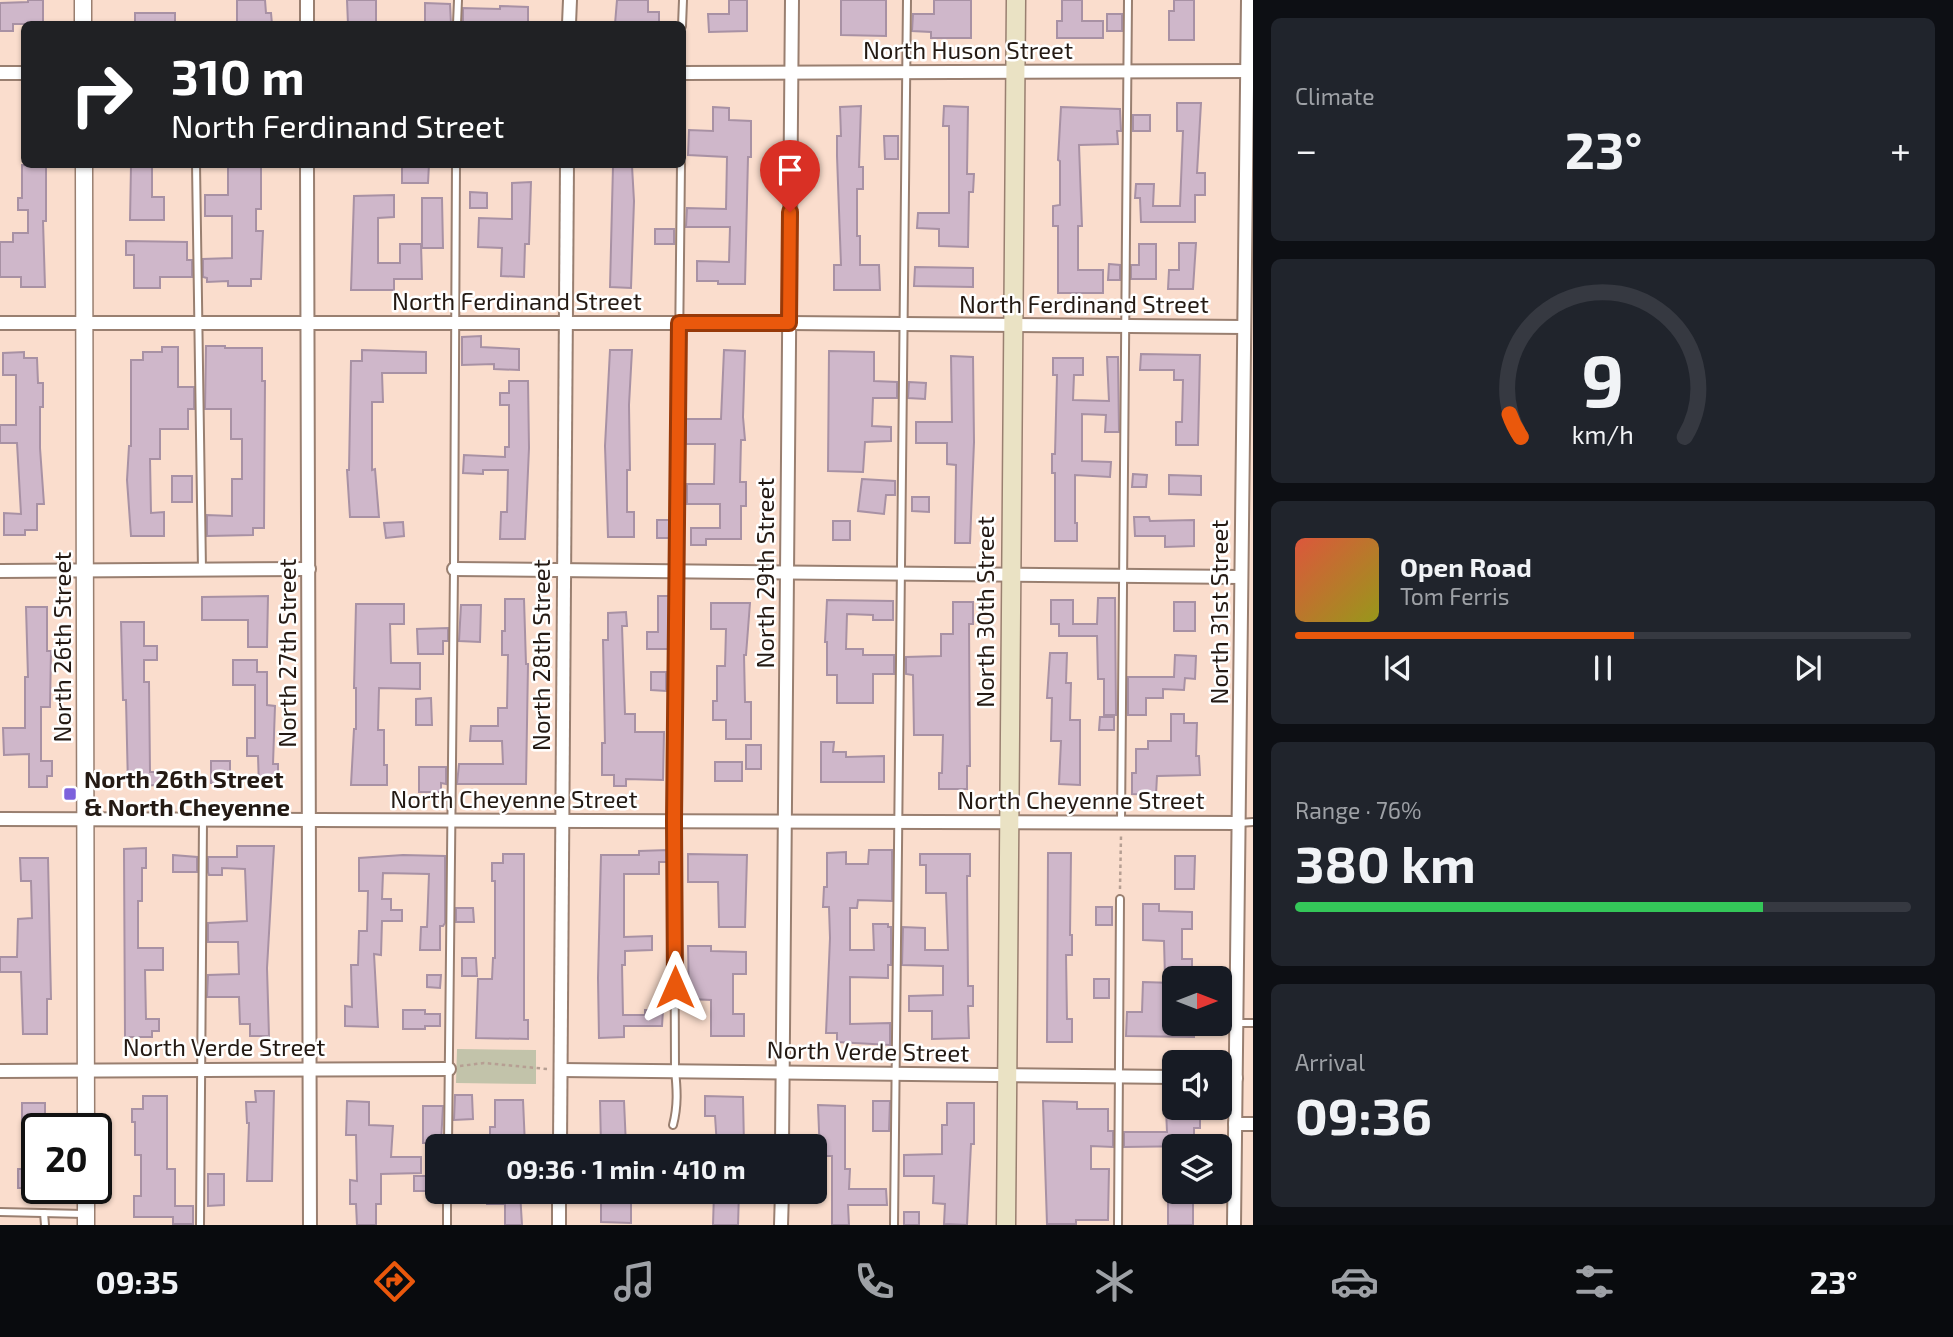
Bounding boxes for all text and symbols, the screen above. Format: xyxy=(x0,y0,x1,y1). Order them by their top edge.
street label: North Huson Street xyxy=(863,35,1073,64)
text: 310 m xyxy=(171,46,305,105)
icon: right xyxy=(56,49,147,140)
text: Climate xyxy=(1295,82,1375,110)
text: North Ferdinand Street xyxy=(171,106,504,144)
text: 23° xyxy=(1565,117,1642,179)
text: − xyxy=(1295,126,1317,172)
text: + xyxy=(1890,126,1911,172)
pin xyxy=(760,140,820,212)
icon: arrive xyxy=(771,151,809,189)
street label: North Ferdinand Street xyxy=(392,286,642,315)
street label: North Ferdinand Street xyxy=(959,289,1209,318)
text: 9 xyxy=(1582,335,1624,423)
text: km/h xyxy=(1572,419,1634,449)
street label: North 29th Street xyxy=(750,478,779,668)
street label: North 30th Street xyxy=(970,516,999,708)
street label: North 31st Street xyxy=(1204,520,1233,704)
text: Open Road xyxy=(1400,551,1532,582)
street label: North 26th Street xyxy=(47,552,76,742)
street label: North 27th Street xyxy=(272,558,301,748)
street label: North 28th Street xyxy=(526,559,555,751)
text: Tom Ferris xyxy=(1400,582,1509,610)
icon: previous xyxy=(1379,649,1417,687)
icon: pause xyxy=(1584,649,1622,687)
icon: next xyxy=(1789,649,1827,687)
place label: North 26th Street & North Cheyenne xyxy=(84,764,290,821)
street label: North Cheyenne Street xyxy=(390,784,638,813)
street label: North Cheyenne Street xyxy=(957,785,1205,814)
marker: North 26th Street & North Cheyenne xyxy=(62,786,78,802)
text: Range · 76% xyxy=(1295,796,1421,824)
text: 380 km xyxy=(1295,831,1476,893)
position arrow xyxy=(638,950,712,1024)
north arrow xyxy=(1162,966,1232,1036)
map controls xyxy=(1162,966,1232,1204)
street label: North Verde Street xyxy=(123,1032,325,1061)
street label: North Verde Street xyxy=(766,1034,970,1067)
text: Arrival xyxy=(1295,1048,1365,1076)
button: sound xyxy=(1162,1050,1232,1120)
text: 09:36 xyxy=(1295,1083,1432,1145)
speed limit sign: 20 xyxy=(21,1113,112,1204)
button: layers xyxy=(1162,1134,1232,1204)
text: 09:36 · 1 min · 410 m xyxy=(506,1153,746,1184)
icon: directions xyxy=(370,1257,419,1306)
icon: music xyxy=(610,1257,659,1306)
icon: phone xyxy=(850,1257,899,1306)
icon: climate xyxy=(1090,1257,1139,1306)
icon: car xyxy=(1330,1257,1379,1306)
icon: filters xyxy=(1570,1257,1619,1306)
text: 09:35 xyxy=(96,1262,179,1300)
text: 23° xyxy=(1810,1262,1857,1300)

